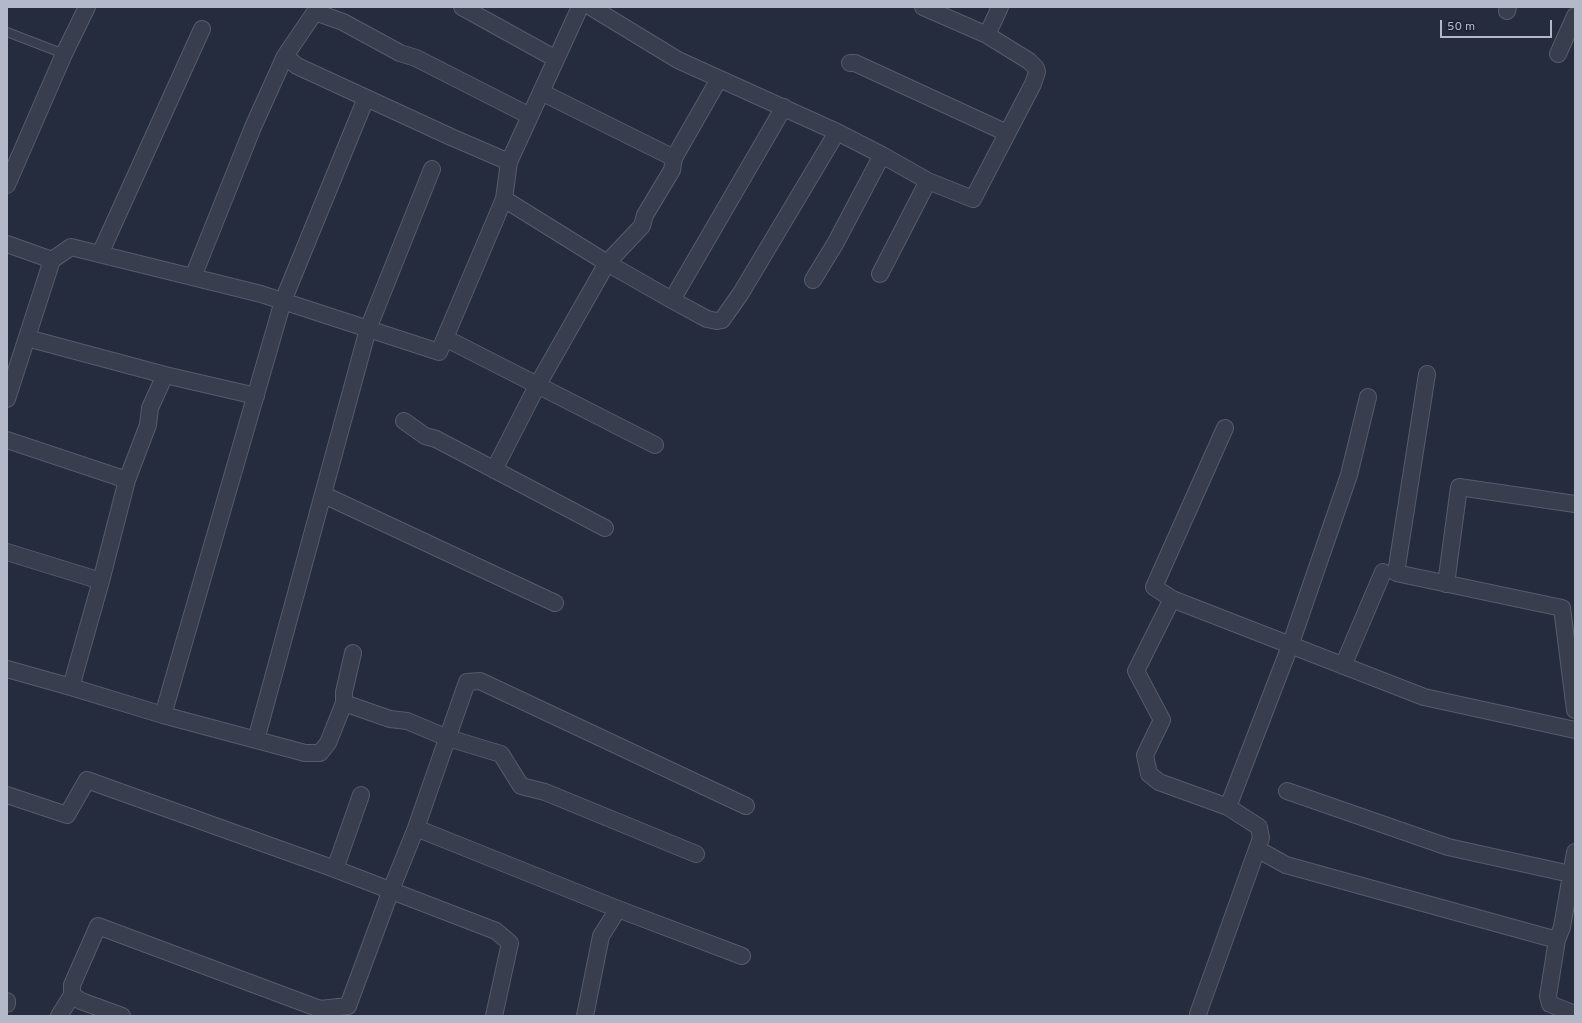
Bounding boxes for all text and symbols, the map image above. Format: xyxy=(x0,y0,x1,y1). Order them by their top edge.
scale bar xyxy=(1442,12,1554,38)
text: 50 m xyxy=(1447,19,1475,35)

